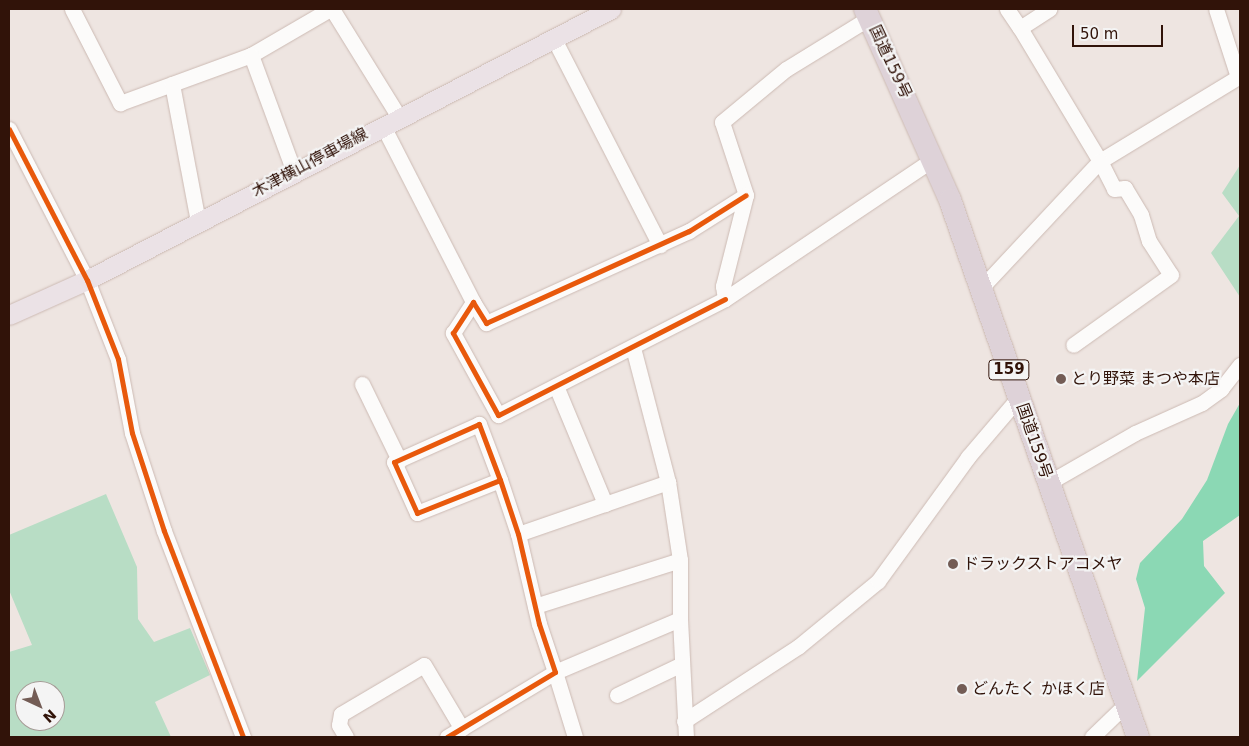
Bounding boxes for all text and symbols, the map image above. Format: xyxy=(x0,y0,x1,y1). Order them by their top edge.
scale bar xyxy=(1074,15,1165,47)
street label: 国道159号 xyxy=(865,22,915,102)
text: 50 m xyxy=(1080,25,1118,43)
street label: 木津横山停車場線 xyxy=(249,124,371,202)
road number: 159 xyxy=(988,358,1030,382)
place label: とり野菜 まつや本店 xyxy=(1071,369,1220,389)
marker: とり野菜 まつや本店 xyxy=(1055,373,1067,385)
street label: 国道159号 xyxy=(1012,401,1056,481)
place label: ドラックストアコメヤ xyxy=(963,554,1123,574)
marker: ドラックストアコメヤ xyxy=(947,558,959,570)
place label: どんたく かほく店 xyxy=(972,679,1105,699)
north arrow xyxy=(15,681,65,731)
marker: どんたく かほく店 xyxy=(956,683,968,695)
text: N xyxy=(40,706,59,726)

